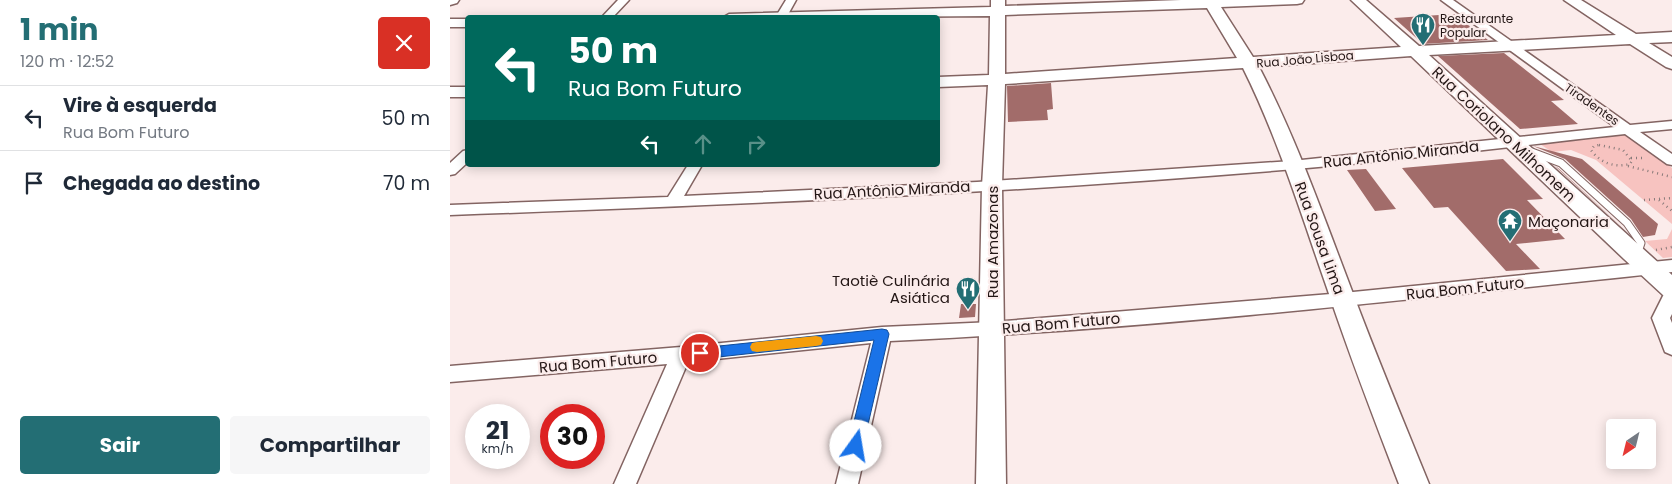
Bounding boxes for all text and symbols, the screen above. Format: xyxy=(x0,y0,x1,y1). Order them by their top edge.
text: 1 min xyxy=(20,8,98,51)
place label: Restaurante Popular xyxy=(1440,10,1513,41)
restaurant icon: Restaurante Popular xyxy=(1410,12,1436,46)
button: close xyxy=(378,17,430,69)
text: 50 m xyxy=(568,26,658,75)
icon: left xyxy=(485,35,550,100)
street label: Rua João Lisboa xyxy=(1256,46,1354,72)
text: 120 m · 12:52 xyxy=(20,50,114,73)
street label: Rua Coriolano Milhomem xyxy=(1427,62,1581,206)
text: Rua Bom Futuro xyxy=(568,73,742,104)
street label: Tiradentes xyxy=(1561,79,1623,129)
text: Vire à esquerda xyxy=(63,92,217,119)
icon: left xyxy=(20,104,48,132)
text: 50 m xyxy=(381,105,430,132)
text: Rua Bom Futuro xyxy=(63,121,189,144)
icon: left xyxy=(636,130,664,158)
icon: ahead xyxy=(689,130,717,158)
icon: right xyxy=(742,130,770,158)
street label: Rua Antônio Miranda xyxy=(1322,135,1480,173)
icon: arrive xyxy=(20,169,48,197)
text: Chegada ao destino xyxy=(63,170,260,197)
text: 70 m xyxy=(383,170,430,197)
street label: Rua Antônio Miranda xyxy=(813,175,971,205)
street label: Rua Sousa Lima xyxy=(1290,179,1350,297)
street label: Rua Amazonas xyxy=(982,186,1003,298)
temple icon: Maçonaria xyxy=(1497,208,1523,242)
place label: Maçonaria xyxy=(1528,211,1609,232)
place label: Taotiè Culinária Asiática xyxy=(832,270,950,308)
street label: Rua Bom Futuro xyxy=(1405,271,1525,305)
restaurant icon: Taotiè Culinária Asiática xyxy=(955,276,981,310)
street label: Rua Bom Futuro xyxy=(1001,307,1121,339)
pin xyxy=(679,332,721,374)
icon: arrive xyxy=(686,339,714,367)
street label: Rua Bom Futuro xyxy=(538,346,658,378)
speed limit sign: 30 xyxy=(540,404,605,469)
text: 21 xyxy=(486,413,509,448)
button: Sair xyxy=(20,416,220,474)
button: Compartilhar xyxy=(230,416,430,474)
position arrow xyxy=(829,419,881,471)
north arrow xyxy=(1606,419,1656,469)
map controls xyxy=(1606,419,1656,469)
text: km/h xyxy=(482,440,513,457)

